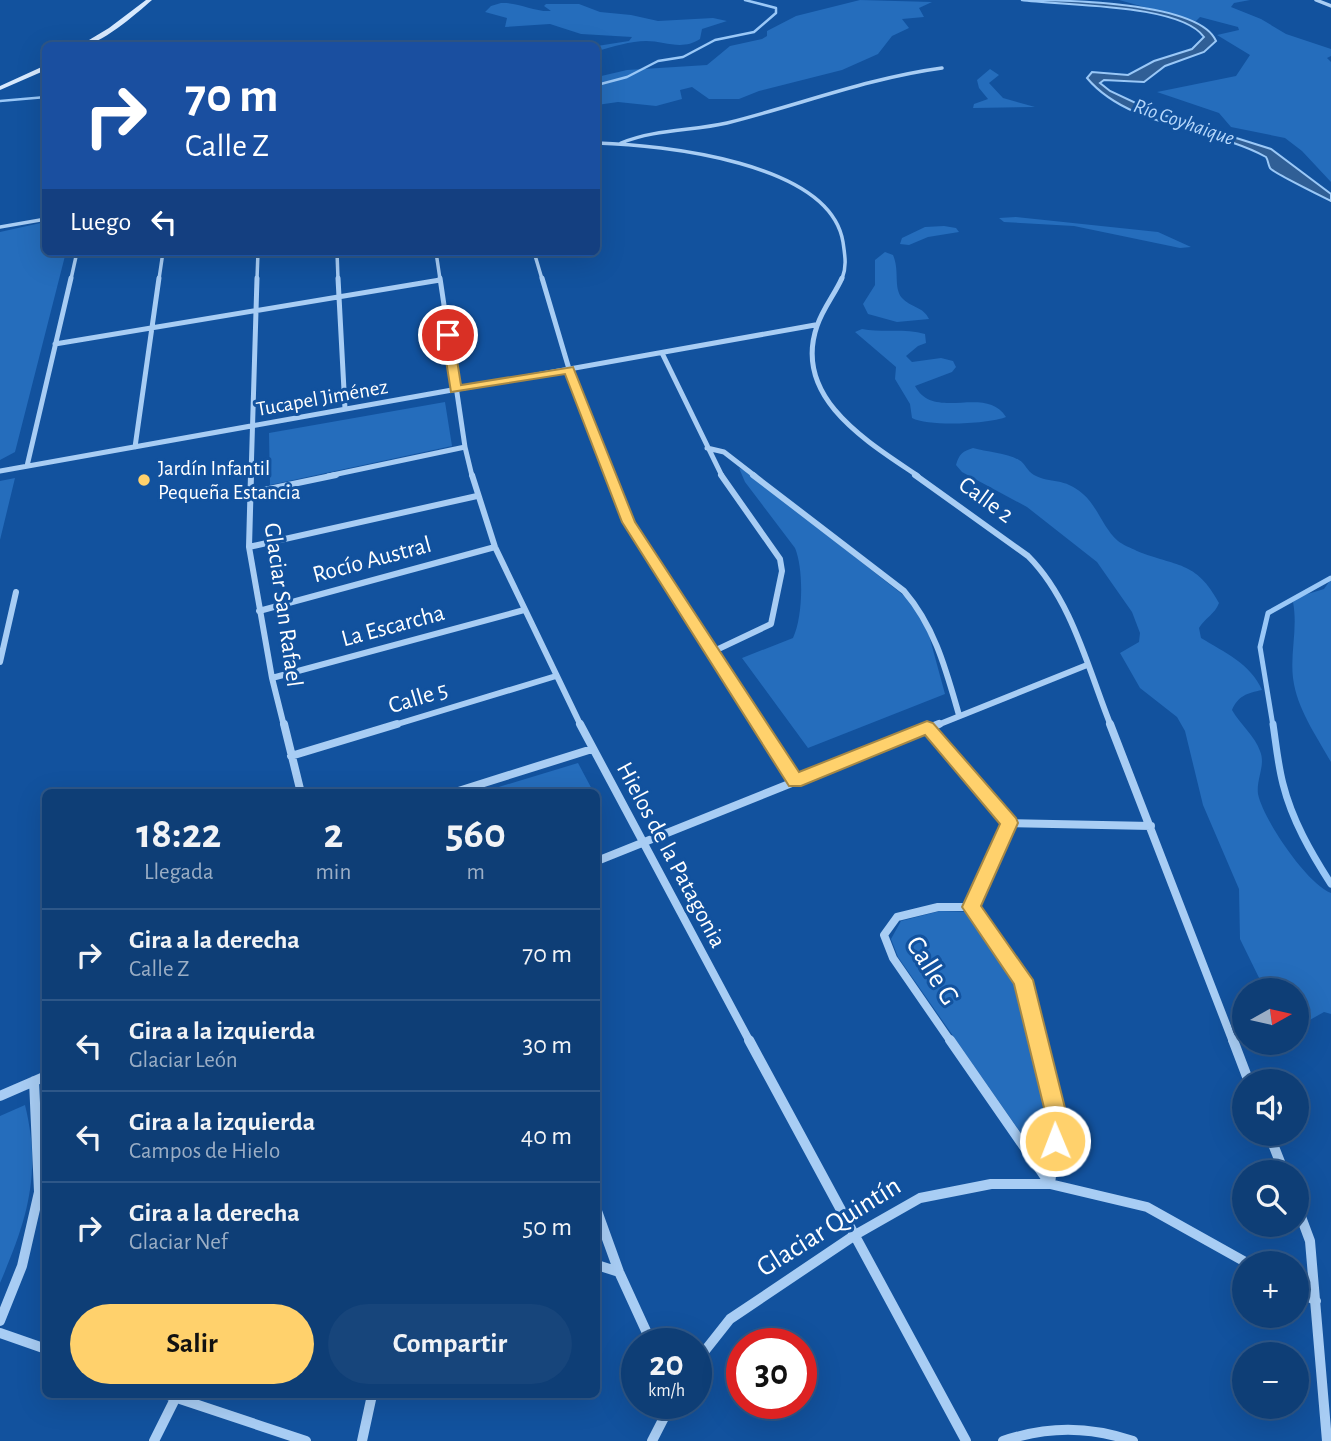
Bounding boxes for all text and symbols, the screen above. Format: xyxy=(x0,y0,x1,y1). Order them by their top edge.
icon: right xyxy=(70,70,161,161)
text: 70 m xyxy=(185,72,279,121)
water label: Río Coyhaique xyxy=(1131,95,1237,149)
text: Calle Z xyxy=(185,130,269,162)
icon: left xyxy=(145,203,183,241)
text: Luego xyxy=(70,209,131,235)
pin xyxy=(418,305,478,365)
icon: arrive xyxy=(429,316,467,354)
street label: Tucapel Jiménez xyxy=(255,376,389,420)
place label: Jardín Infantil Pequeña Estancia xyxy=(158,458,301,503)
marker: Jardín Infantil Pequeña Estancia xyxy=(136,472,152,488)
street label: Calle 2 xyxy=(954,472,1018,528)
street label: Glaciar San Rafael xyxy=(260,521,306,689)
street label: Rocío Austral xyxy=(310,533,434,587)
street label: La Escarcha xyxy=(339,601,447,651)
street label: Calle 5 xyxy=(386,678,450,718)
street label: Hielos de la Patagonia xyxy=(612,758,730,952)
text: 18:22 xyxy=(136,813,221,855)
text: 2 xyxy=(323,813,343,855)
text: 560 xyxy=(445,813,506,855)
text: Llegada xyxy=(144,861,214,884)
text: min xyxy=(315,861,351,884)
text: m xyxy=(466,861,485,884)
text: Gira a la derecha xyxy=(129,927,300,953)
street label: Calle G xyxy=(900,931,964,1011)
icon: right xyxy=(70,936,108,974)
text: 70 m xyxy=(522,941,572,967)
text: Calle Z xyxy=(129,958,190,981)
north arrow xyxy=(1232,978,1309,1055)
map controls xyxy=(1232,978,1309,1419)
text: Gira a la izquierda xyxy=(129,1018,315,1044)
icon: left xyxy=(70,1027,108,1065)
text: 30 m xyxy=(522,1032,572,1058)
text: Glaciar León xyxy=(129,1049,238,1072)
button: sound xyxy=(1232,1069,1309,1146)
position arrow xyxy=(1018,1104,1092,1178)
text: Gira a la izquierda xyxy=(129,1109,315,1135)
icon: left xyxy=(70,1118,108,1156)
text: 40 m xyxy=(521,1123,572,1149)
text: Campos de Hielo xyxy=(129,1140,280,1163)
button: search xyxy=(1232,1160,1309,1237)
street label: Glaciar Quintín xyxy=(752,1172,906,1282)
text: Gira a la derecha xyxy=(129,1200,300,1226)
icon: right xyxy=(70,1209,108,1247)
text: 50 m xyxy=(522,1214,572,1240)
text: Glaciar Nef xyxy=(129,1231,228,1254)
button: + xyxy=(1232,1251,1309,1328)
button: Salir xyxy=(70,1304,314,1384)
button: Compartir xyxy=(328,1304,572,1384)
speed limit sign: 30 xyxy=(726,1328,817,1419)
button: − xyxy=(1232,1342,1309,1419)
text: 20 xyxy=(649,1347,684,1382)
text: km/h xyxy=(648,1382,685,1400)

